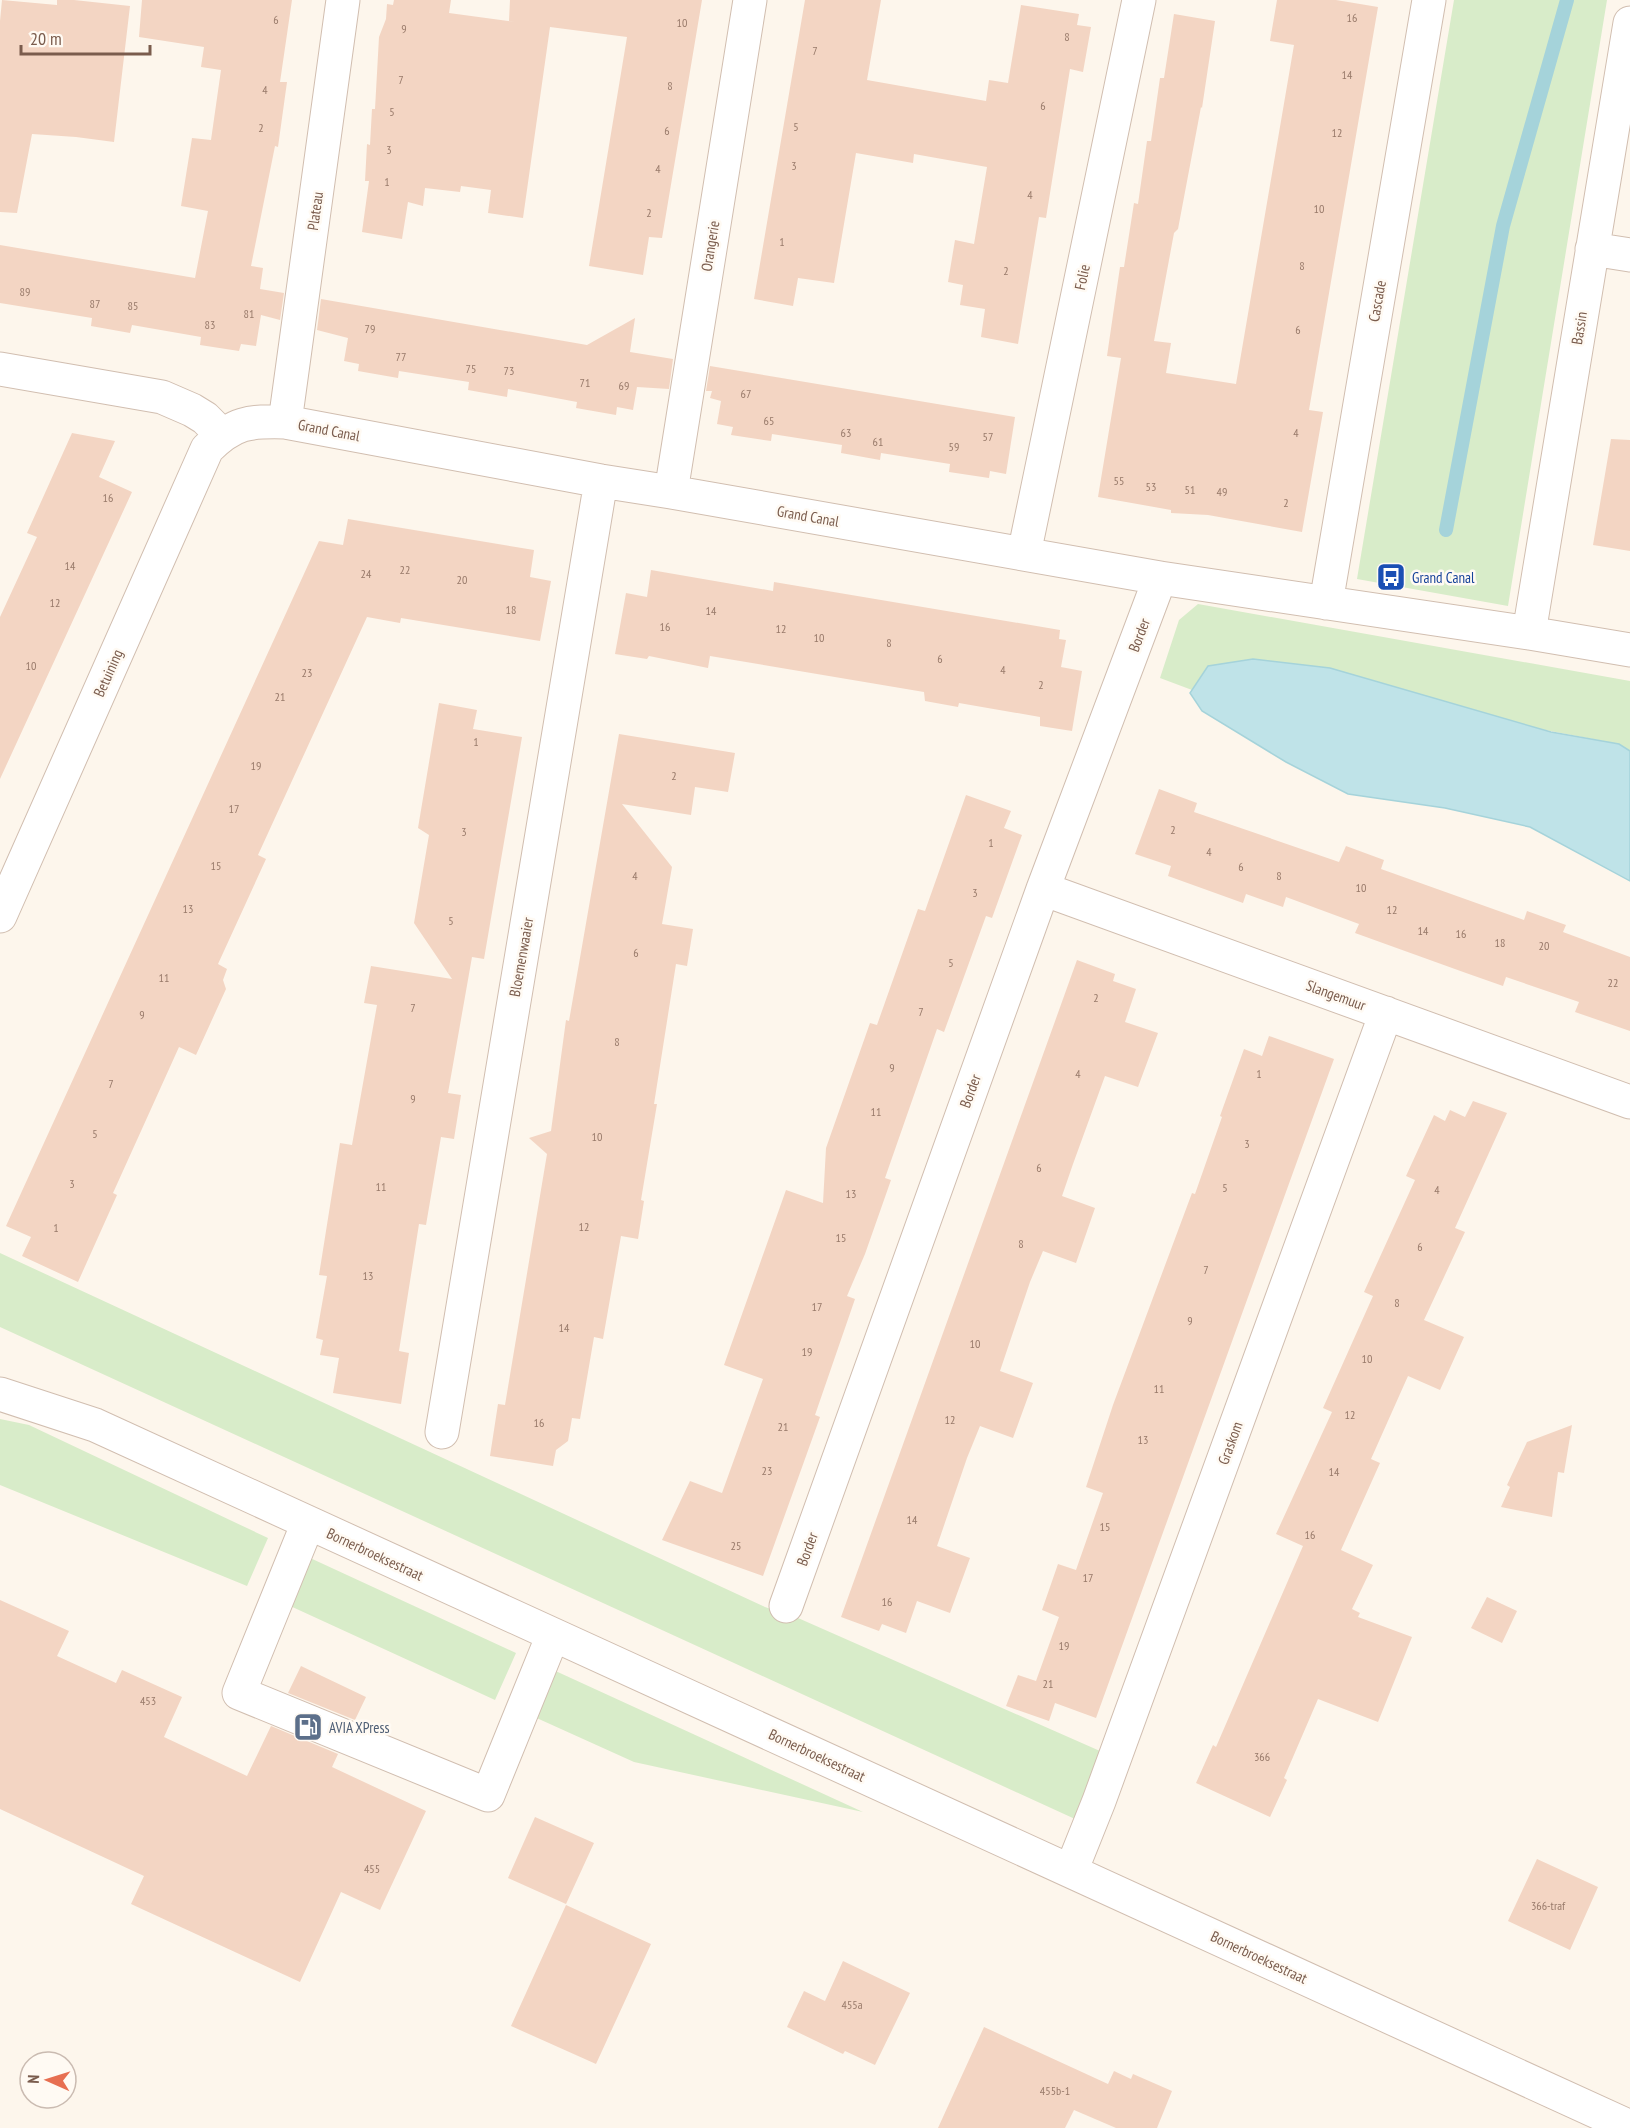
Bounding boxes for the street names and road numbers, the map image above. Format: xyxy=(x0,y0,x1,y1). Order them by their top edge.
street label: Plateau xyxy=(303,190,327,232)
street label: Orangerie xyxy=(697,219,723,273)
street label: Folie xyxy=(1070,262,1094,292)
street label: Cascade xyxy=(1364,279,1390,323)
street label: Bassin xyxy=(1567,310,1591,346)
street label: Grand Canal xyxy=(297,415,362,445)
street label: Grand Canal xyxy=(776,501,841,531)
street label: Border xyxy=(1124,615,1154,654)
street label: Betuining xyxy=(89,646,127,700)
street label: Bloemenwaaier xyxy=(505,915,537,998)
street label: Slangemuur xyxy=(1304,975,1369,1015)
street label: Border xyxy=(955,1071,985,1110)
street label: Graskom xyxy=(1213,1419,1247,1467)
street label: Bornerbroeksestraat xyxy=(324,1523,426,1585)
street label: Border xyxy=(792,1529,822,1568)
street label: Bornerbroeksestraat xyxy=(766,1724,868,1786)
street label: Bornerbroeksestraat xyxy=(1208,1926,1310,1988)

